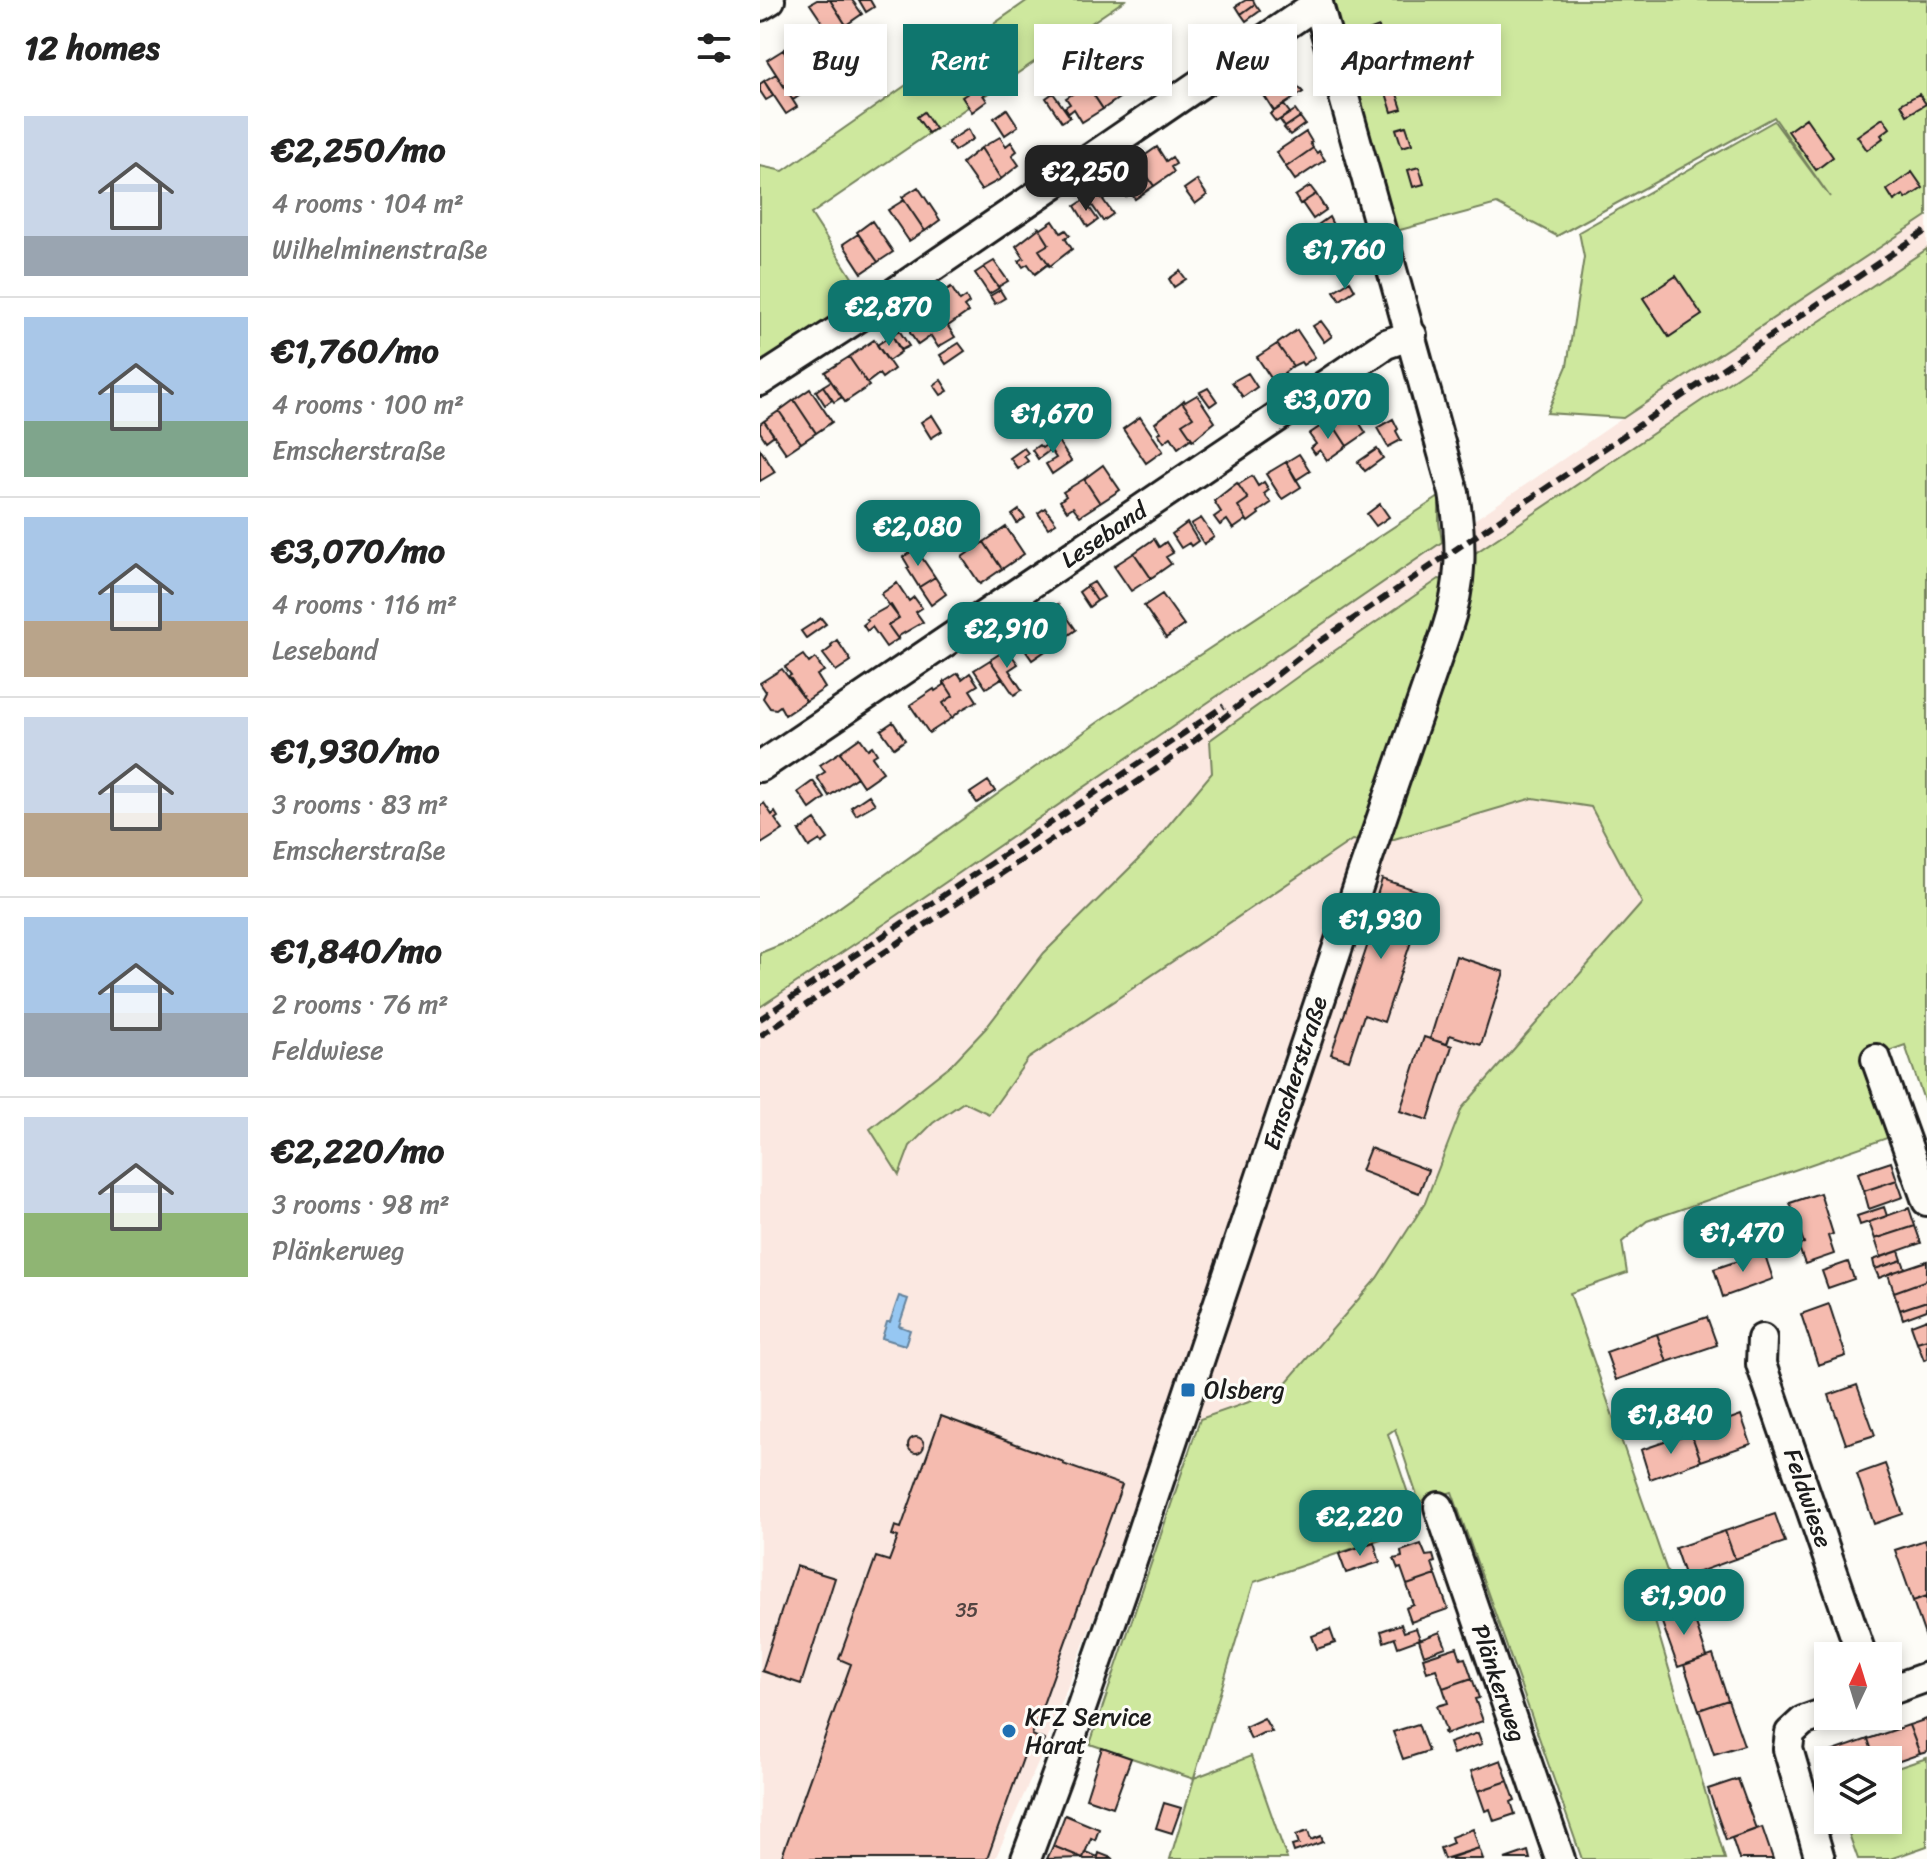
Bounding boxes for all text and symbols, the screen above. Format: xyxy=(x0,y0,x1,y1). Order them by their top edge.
text: 12 homes xyxy=(24,18,160,78)
chip: Buy xyxy=(784,24,887,96)
chip: Rent xyxy=(903,24,1018,96)
chip: Filters xyxy=(1034,24,1172,96)
chip: New xyxy=(1188,24,1297,96)
chip: Apartment xyxy=(1313,24,1501,96)
icon: filters xyxy=(692,26,736,70)
text: €2,250/mo xyxy=(272,120,445,180)
pin: €2,250 xyxy=(1021,145,1151,213)
icon: home xyxy=(88,148,184,244)
text: €2,250 xyxy=(1043,148,1129,194)
text: 4 rooms · 104 m² xyxy=(272,180,464,226)
pin: €1,760 xyxy=(1280,223,1410,291)
text: Wilhelminenstraße xyxy=(272,226,487,272)
text: €1,760 xyxy=(1304,226,1386,272)
pin: €2,870 xyxy=(824,280,954,348)
text: €2,870 xyxy=(846,283,932,329)
text: €1,760/mo xyxy=(272,321,439,381)
icon: home xyxy=(88,349,184,445)
pin: €3,070 xyxy=(1263,373,1393,441)
text: €3,070 xyxy=(1285,376,1371,422)
text: 4 rooms · 100 m² xyxy=(272,381,464,427)
pin: €1,670 xyxy=(988,387,1118,455)
text: €1,670 xyxy=(1012,390,1094,436)
text: Emscherstraße xyxy=(272,427,445,473)
street label: Leseband xyxy=(1052,489,1158,580)
pin: €2,080 xyxy=(853,500,983,568)
text: €2,080 xyxy=(874,503,962,549)
text: €3,070/mo xyxy=(272,521,445,581)
icon: home xyxy=(88,549,184,645)
text: 4 rooms · 116 m² xyxy=(272,581,457,627)
pin: €2,910 xyxy=(942,602,1072,670)
text: €2,910 xyxy=(966,605,1048,651)
text: Leseband xyxy=(272,627,377,673)
text: €1,930/mo xyxy=(272,721,440,781)
icon: home xyxy=(88,749,184,845)
text: 3 rooms · 83 m² xyxy=(272,781,448,827)
text: Emscherstraße xyxy=(272,827,445,873)
pin: €1,930 xyxy=(1316,893,1446,961)
text: €1,930 xyxy=(1340,896,1422,942)
text: €1,840/mo xyxy=(272,921,442,981)
icon: home xyxy=(88,949,184,1045)
text: 2 rooms · 76 m² xyxy=(272,981,449,1027)
street label: Emscherstraße xyxy=(1250,990,1340,1156)
text: Feldwiese xyxy=(272,1027,384,1073)
text: €2,220/mo xyxy=(272,1121,444,1181)
icon: home xyxy=(88,1149,184,1245)
text: 3 rooms · 98 m² xyxy=(272,1181,450,1227)
pin: €1,470 xyxy=(1678,1206,1808,1274)
text: €1,470 xyxy=(1702,1209,1784,1255)
text: Plänkerweg xyxy=(272,1227,405,1273)
place label: Olsberg xyxy=(1204,1369,1285,1411)
marker: Olsberg xyxy=(1179,1381,1197,1399)
pin: €1,840 xyxy=(1606,1388,1736,1456)
text: €1,840 xyxy=(1629,1391,1713,1437)
street label: Feldwiese xyxy=(1771,1442,1845,1554)
pin: €2,220 xyxy=(1295,1490,1425,1558)
text: €2,220 xyxy=(1317,1493,1403,1539)
pin: €1,900 xyxy=(1619,1569,1749,1637)
text: €1,900 xyxy=(1642,1572,1726,1618)
house number: 35 xyxy=(955,1593,979,1628)
street label: Plänkerweg xyxy=(1459,1618,1539,1748)
north arrow xyxy=(1814,1642,1902,1730)
map controls xyxy=(1814,1642,1902,1834)
place label: KFZ Service Harat xyxy=(1025,1696,1152,1766)
marker: KFZ Service Harat xyxy=(1000,1722,1018,1740)
button: layers xyxy=(1814,1746,1902,1834)

